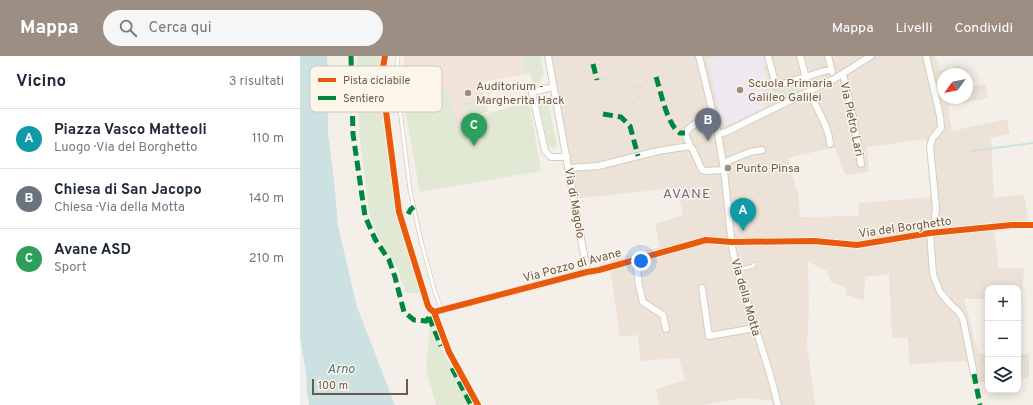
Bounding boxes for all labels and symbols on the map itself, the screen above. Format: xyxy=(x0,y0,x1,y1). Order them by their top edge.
legend xyxy=(310,66,442,112)
north arrow xyxy=(937,68,973,104)
text: Pista ciclabile xyxy=(343,74,411,88)
place label: Scuola Primaria Galileo Galilei xyxy=(748,76,832,106)
place label: Auditorium - Margherita Hack xyxy=(476,79,565,109)
street label: Via Pietro Lari xyxy=(835,81,867,158)
marker: Scuola Primaria Galileo Galilei xyxy=(735,85,745,95)
marker: Auditorium - Margherita Hack xyxy=(463,88,473,98)
text: Sentiero xyxy=(343,92,384,106)
pin: B xyxy=(695,108,721,141)
pin: C xyxy=(461,113,487,146)
place label: Punto Pinsa xyxy=(736,161,800,177)
marker: Punto Pinsa xyxy=(723,163,733,173)
street label: Via di Magolo xyxy=(560,167,588,240)
district label: AVANE xyxy=(663,186,711,203)
pin: A xyxy=(730,198,756,231)
street label: Via del Borghetto xyxy=(858,214,953,242)
street label: Via Pozzo di Avane xyxy=(521,245,623,287)
your location xyxy=(631,251,651,271)
street label: Via della Motta xyxy=(726,257,764,338)
water label: Arno xyxy=(327,362,355,378)
scale bar xyxy=(312,377,408,396)

